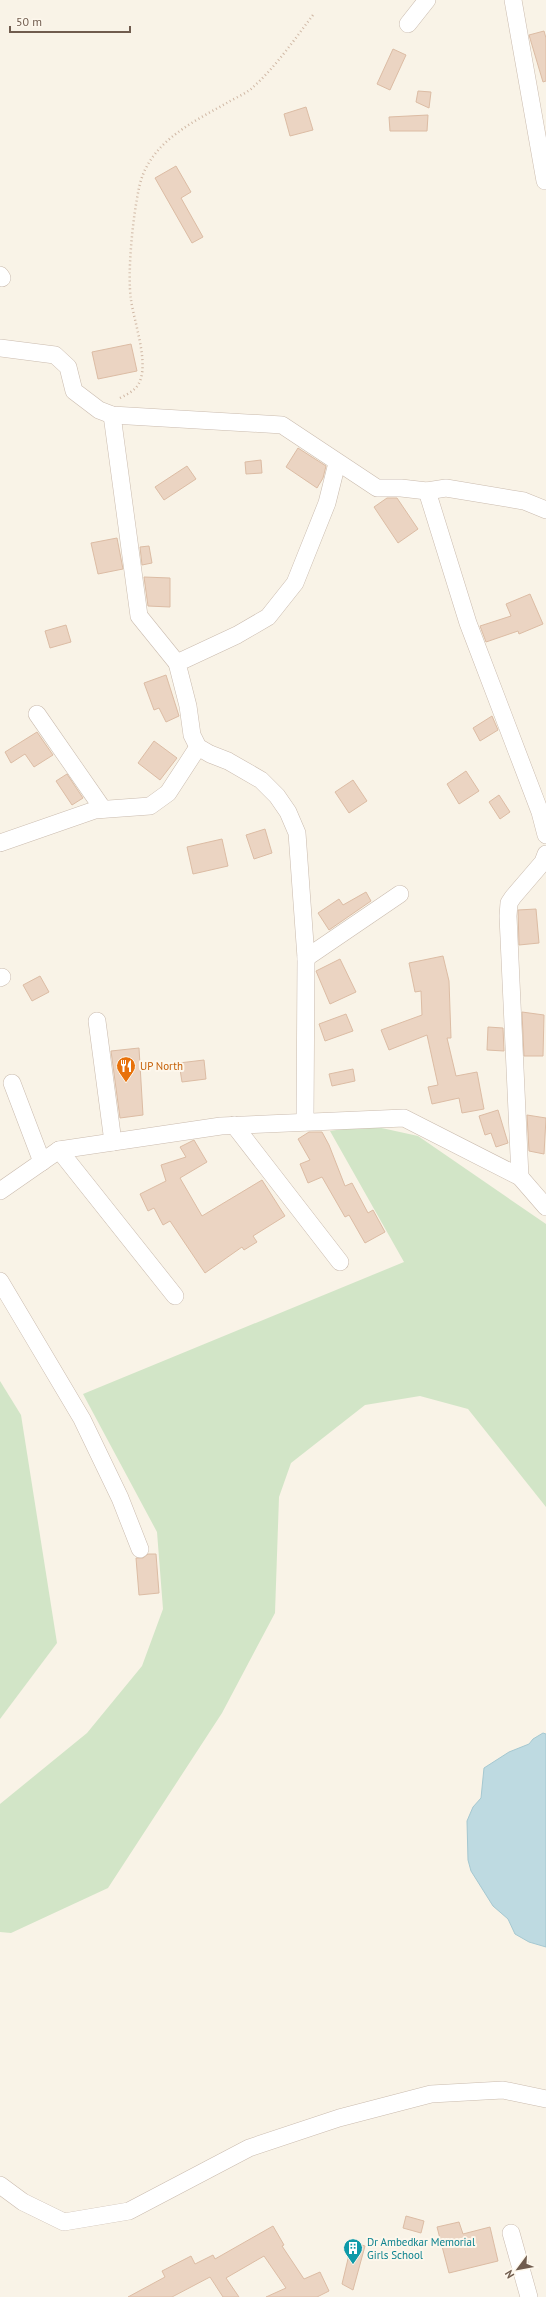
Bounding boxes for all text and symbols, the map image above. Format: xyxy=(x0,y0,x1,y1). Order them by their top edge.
scale bar xyxy=(10,8,130,34)
text: 50 m xyxy=(16,14,42,29)
restaurant icon: UP North xyxy=(115,1055,137,1083)
place label: UP North xyxy=(140,1059,183,1073)
place label: Dr Ambedkar Memorial Girls School xyxy=(367,2235,476,2262)
building icon: Dr Ambedkar Memorial Girls School xyxy=(342,2237,364,2265)
north arrow xyxy=(498,2249,538,2289)
text: N xyxy=(502,2268,517,2281)

